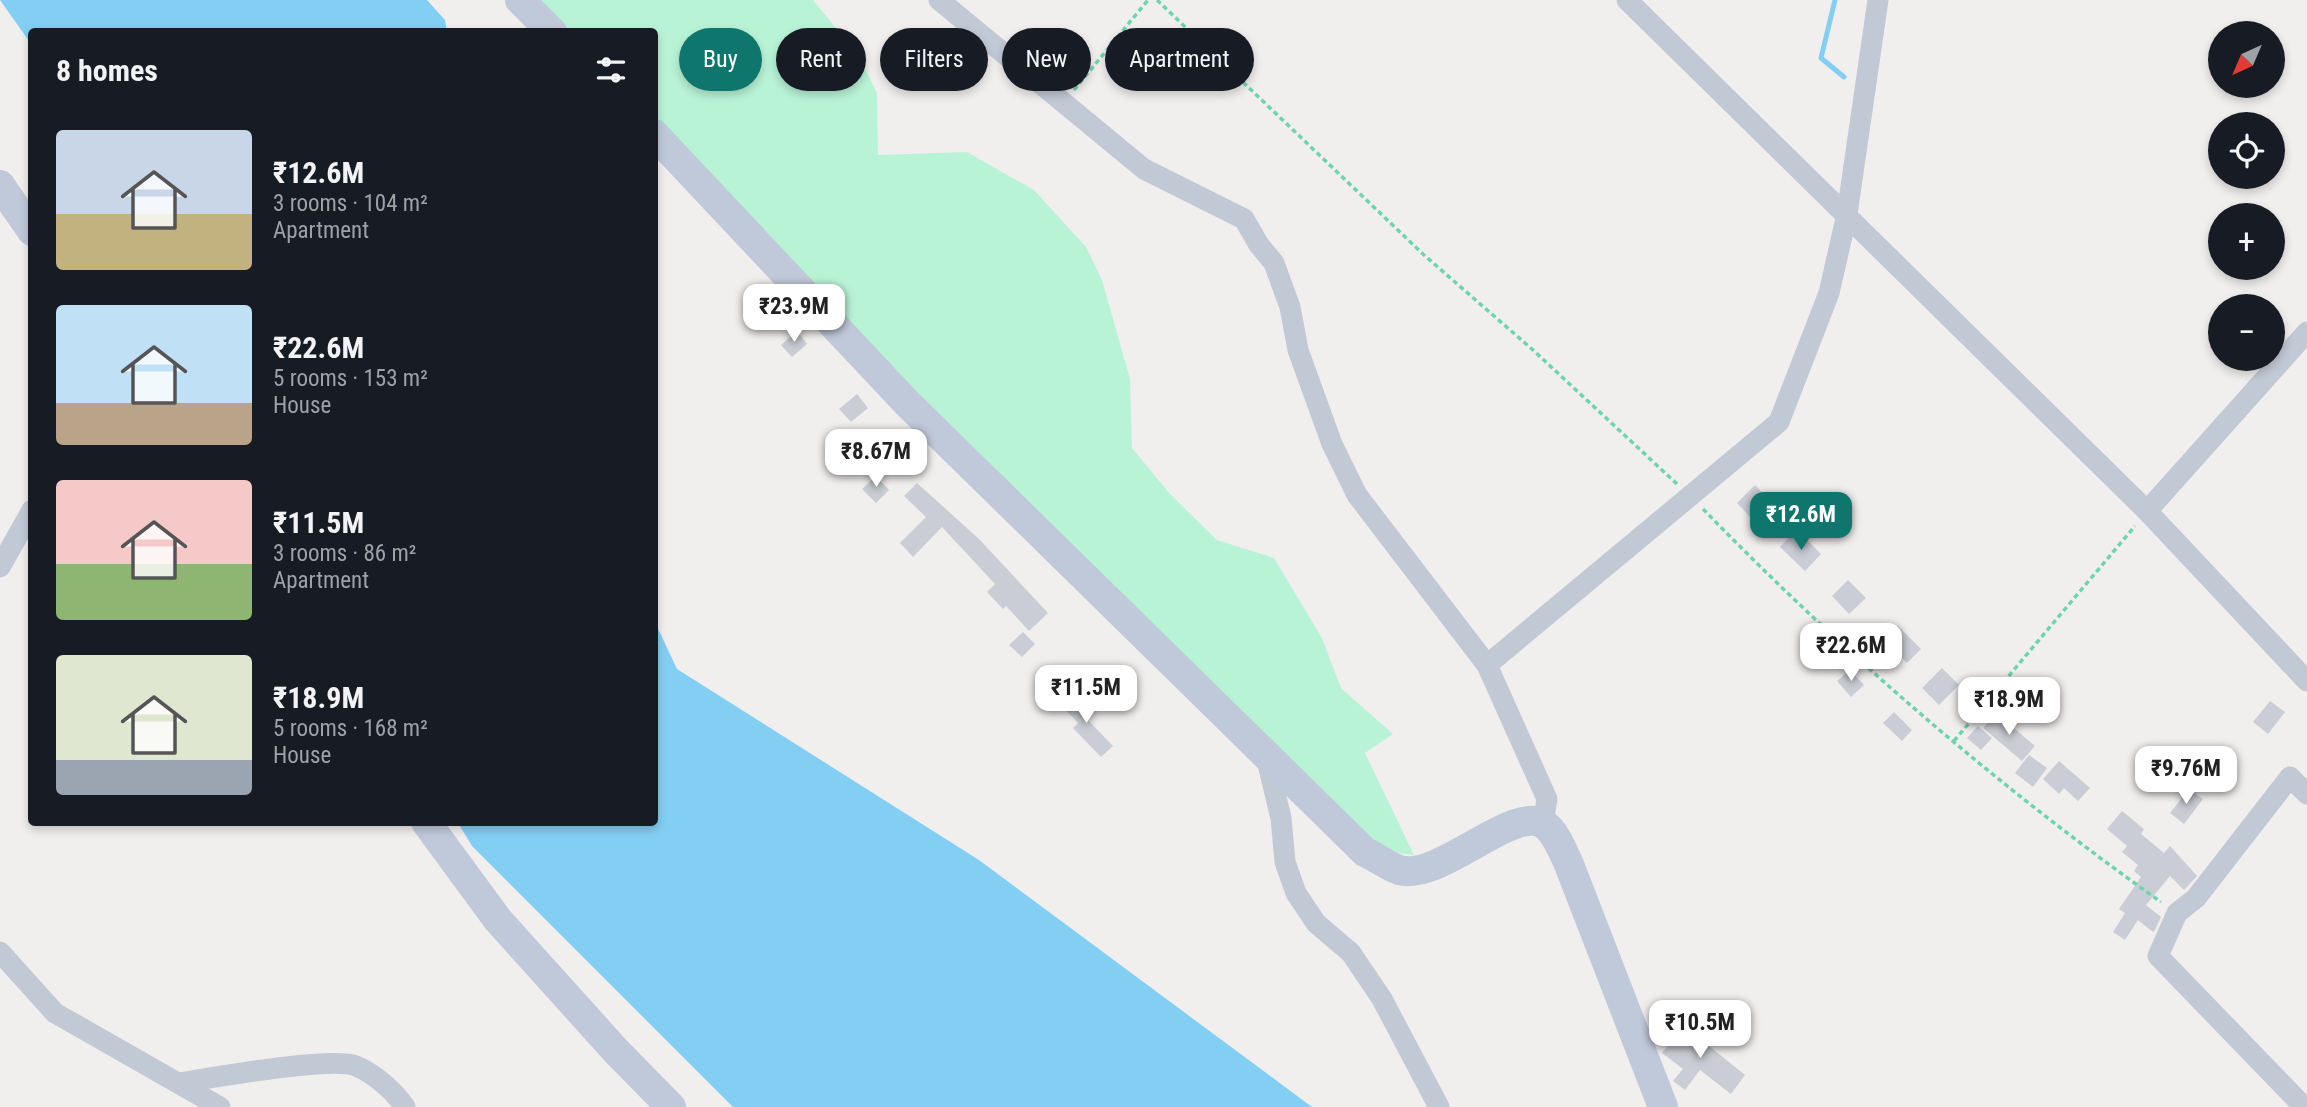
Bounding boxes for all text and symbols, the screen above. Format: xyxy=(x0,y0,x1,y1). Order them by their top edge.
north arrow xyxy=(2208,21,2286,98)
map controls xyxy=(2208,21,2285,371)
chip: Buy xyxy=(679,28,762,91)
chip: Rent xyxy=(776,28,866,91)
chip: Filters xyxy=(880,28,988,91)
chip: New xyxy=(1002,28,1091,91)
chip: Apartment xyxy=(1105,28,1254,91)
icon: filters xyxy=(592,51,630,89)
text: 8 homes xyxy=(56,53,158,88)
button: locate xyxy=(2208,112,2285,189)
text: ₹12.6M xyxy=(273,155,364,190)
icon: home xyxy=(112,158,196,242)
text: 3 rooms · 104 m² xyxy=(273,190,428,217)
button: + xyxy=(2208,203,2285,280)
text: Apartment xyxy=(273,217,369,244)
pin: ₹23.9M xyxy=(737,284,851,344)
text: ₹23.9M xyxy=(759,293,829,320)
button: − xyxy=(2208,294,2285,371)
text: ₹22.6M xyxy=(273,330,364,365)
icon: home xyxy=(112,333,196,417)
text: 5 rooms · 153 m² xyxy=(273,365,428,392)
text: House xyxy=(273,392,331,419)
pin: ₹8.67M xyxy=(819,430,933,489)
text: ₹8.67M xyxy=(841,438,911,465)
pin: ₹12.6M xyxy=(1744,492,1858,552)
text: ₹12.6M xyxy=(1766,501,1836,528)
text: ₹11.5M xyxy=(273,505,364,540)
icon: home xyxy=(112,508,196,592)
text: 3 rooms · 86 m² xyxy=(273,540,416,567)
text: Apartment xyxy=(273,567,369,594)
pin: ₹22.6M xyxy=(1794,624,1908,683)
text: ₹22.6M xyxy=(1816,632,1886,659)
pin: ₹11.5M xyxy=(1029,666,1143,725)
text: ₹11.5M xyxy=(1051,674,1121,701)
pin: ₹18.9M xyxy=(1952,678,2066,737)
text: ₹18.9M xyxy=(273,680,364,715)
icon: home xyxy=(112,683,196,767)
text: ₹18.9M xyxy=(1974,686,2044,713)
text: 5 rooms · 168 m² xyxy=(273,715,428,742)
text: House xyxy=(273,742,331,769)
pin: ₹9.76M xyxy=(2129,746,2243,806)
text: ₹9.76M xyxy=(2151,755,2221,782)
pin: ₹10.5M xyxy=(1643,1000,1757,1060)
text: ₹10.5M xyxy=(1665,1009,1735,1036)

